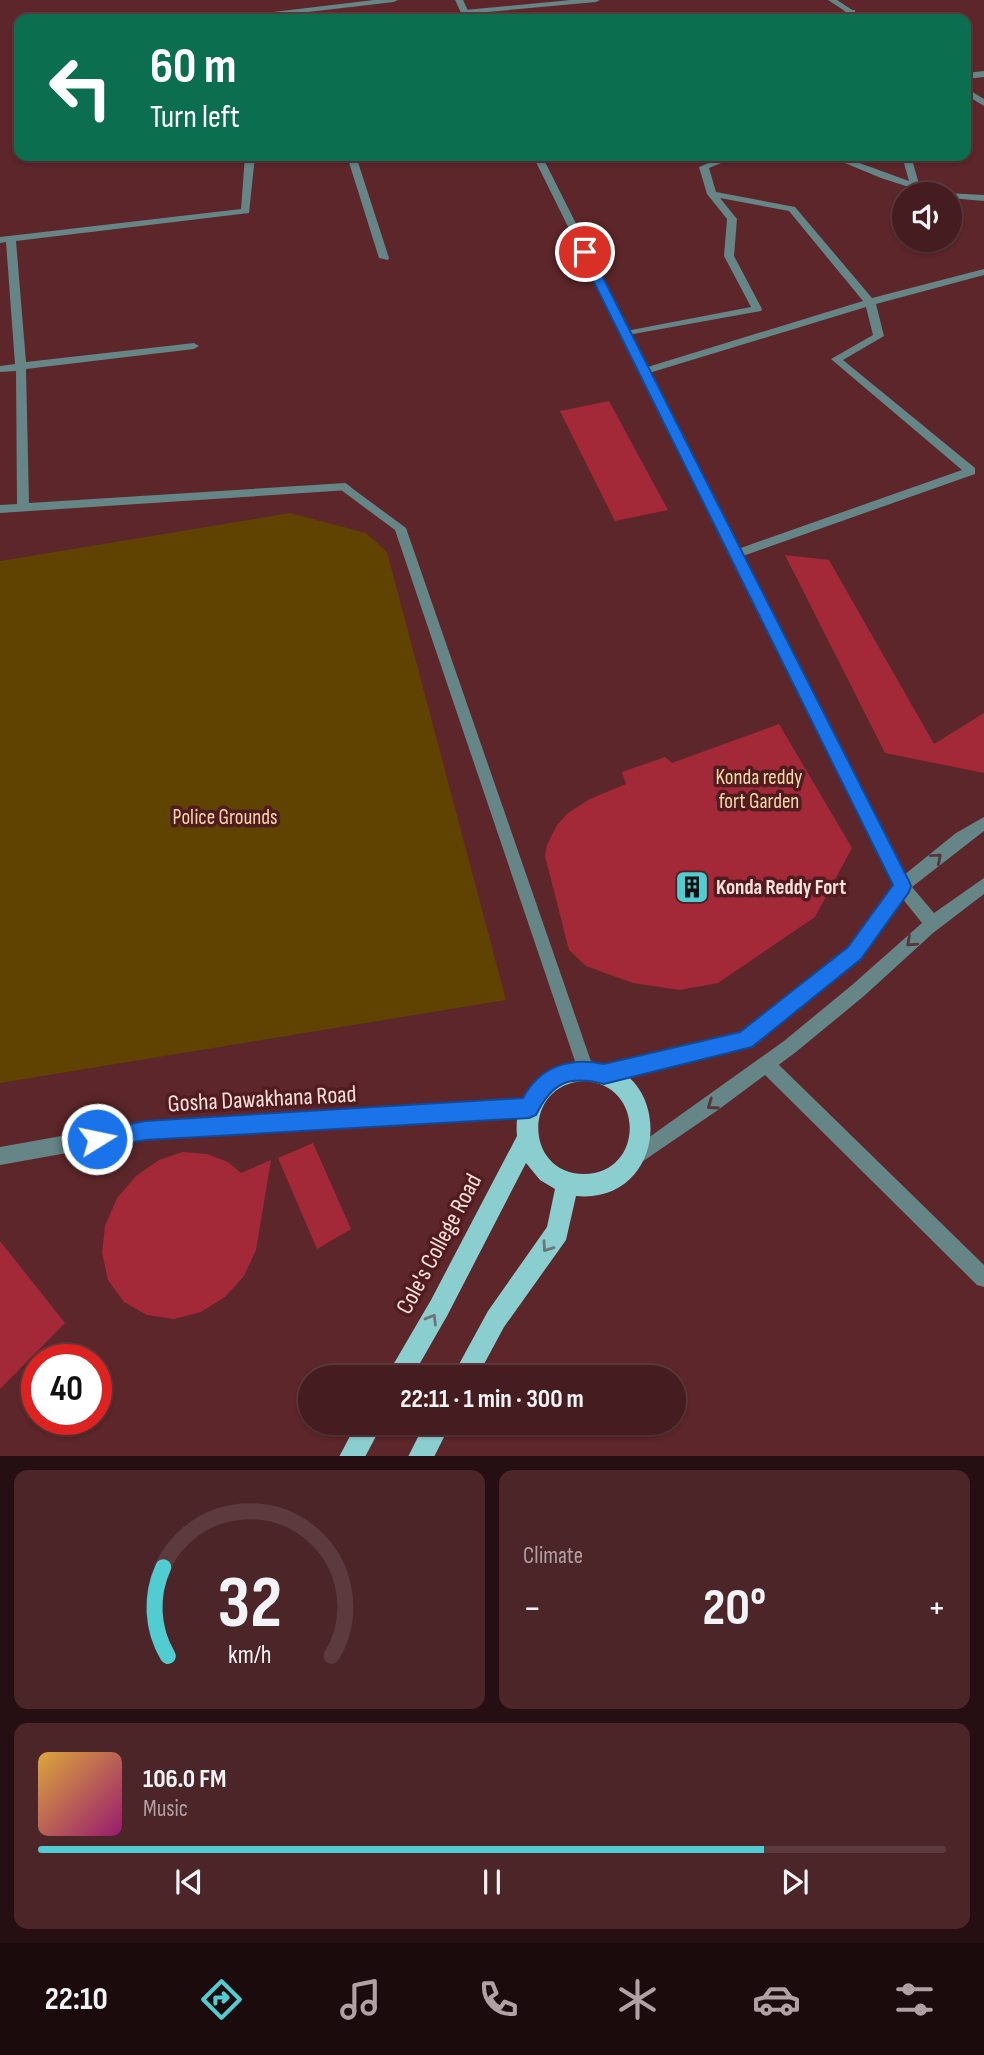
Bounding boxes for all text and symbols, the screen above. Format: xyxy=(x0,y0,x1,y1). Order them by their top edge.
text: 60 m xyxy=(150,38,237,97)
icon: left xyxy=(35,42,126,133)
text: Turn left xyxy=(150,98,240,137)
map controls xyxy=(892,182,962,252)
button: sound xyxy=(892,182,962,252)
pin xyxy=(555,222,615,282)
icon: arrive xyxy=(566,233,604,271)
park label: Konda reddy fort Garden xyxy=(716,765,802,814)
park label: Police Grounds xyxy=(173,805,277,830)
one-way arrow xyxy=(928,854,941,866)
building icon: Konda Reddy Fort xyxy=(673,868,711,906)
place label: Konda Reddy Fort xyxy=(716,875,846,900)
one-way arrow xyxy=(906,934,919,946)
street label: Gosha Dawakhana Road xyxy=(167,1080,357,1118)
one-way arrow xyxy=(707,1097,720,1109)
position arrow xyxy=(60,1102,134,1176)
street label: Cole's College Road xyxy=(390,1169,488,1319)
one-way arrow xyxy=(543,1239,555,1252)
one-way arrow xyxy=(424,1313,437,1326)
speed limit sign: 40 xyxy=(21,1344,112,1435)
text: 22:11 · 1 min · 300 m xyxy=(400,1384,584,1415)
text: Climate xyxy=(523,1542,583,1570)
text: 32 xyxy=(217,1560,282,1648)
text: 20° xyxy=(703,1577,766,1640)
text: − xyxy=(523,1586,542,1631)
text: + xyxy=(927,1586,946,1631)
text: km/h xyxy=(228,1639,271,1670)
text: 106.0 FM xyxy=(143,1764,227,1795)
text: Music xyxy=(143,1795,188,1823)
icon: previous xyxy=(170,1863,208,1901)
icon: pause xyxy=(473,1863,511,1901)
icon: next xyxy=(776,1863,814,1901)
icon: directions xyxy=(197,1975,246,2024)
icon: music xyxy=(336,1975,385,2024)
icon: phone xyxy=(474,1975,523,2024)
icon: climate xyxy=(613,1975,662,2024)
icon: car xyxy=(752,1975,801,2024)
icon: filters xyxy=(890,1975,939,2024)
text: 22:10 xyxy=(45,1980,108,2019)

